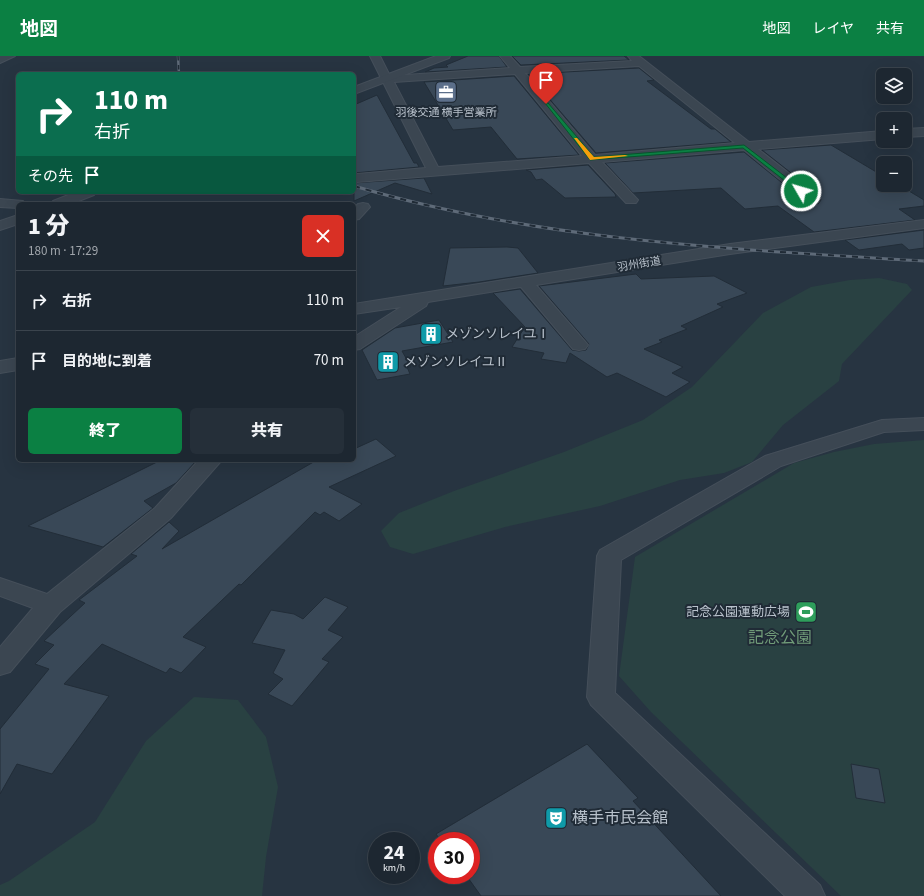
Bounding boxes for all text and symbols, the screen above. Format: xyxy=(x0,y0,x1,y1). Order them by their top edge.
text: 地図 xyxy=(20,16,58,43)
text: 地図 xyxy=(762,19,790,39)
text: レイヤ xyxy=(812,19,854,39)
text: 共有 xyxy=(876,19,904,39)
pin xyxy=(529,63,563,104)
map controls xyxy=(876,68,912,192)
button: layers xyxy=(876,68,912,104)
icon: arrive xyxy=(535,69,557,91)
office icon: 羽後交通 横手営業所 xyxy=(433,79,459,105)
text: 110 m xyxy=(94,80,168,120)
icon: right xyxy=(28,88,80,140)
place label: 羽後交通 横手営業所 xyxy=(395,105,498,120)
button: + xyxy=(876,112,912,148)
text: 右折 xyxy=(94,120,130,145)
button: − xyxy=(876,156,912,192)
icon: arrive xyxy=(81,164,103,186)
text: その先 xyxy=(28,166,73,187)
position arrow xyxy=(780,170,822,212)
text: 1 分 xyxy=(28,209,70,244)
button: close xyxy=(302,215,344,257)
text: 180 m · 17:29 xyxy=(28,242,98,260)
street label: 羽州街道 xyxy=(616,253,662,275)
icon: right xyxy=(28,290,50,312)
text: 110 m xyxy=(306,290,344,311)
text: 右折 xyxy=(62,291,92,312)
building icon: メゾンソレイユⅠ xyxy=(418,321,444,347)
place label: メゾンソレイユⅠ xyxy=(446,325,550,343)
building icon: メゾンソレイユⅡ xyxy=(375,349,401,375)
icon: arrive xyxy=(28,350,50,372)
text: 70 m xyxy=(314,350,344,371)
text: 目的地に到着 xyxy=(62,351,152,372)
place label: メゾンソレイユⅡ xyxy=(404,353,508,371)
button: 終了 xyxy=(28,408,182,454)
button: 共有 xyxy=(190,408,344,454)
sports icon: 記念公園運動広場 xyxy=(793,599,819,625)
place label: 記念公園運動広場 xyxy=(686,603,790,621)
park label: 記念公園 xyxy=(748,627,812,649)
theatre icon: 横手市民会館 xyxy=(543,805,569,831)
place label: 横手市民会館 xyxy=(572,807,668,829)
speed limit sign: 30 xyxy=(428,832,480,884)
text: 24 xyxy=(383,839,405,867)
text: km/h xyxy=(383,861,405,875)

